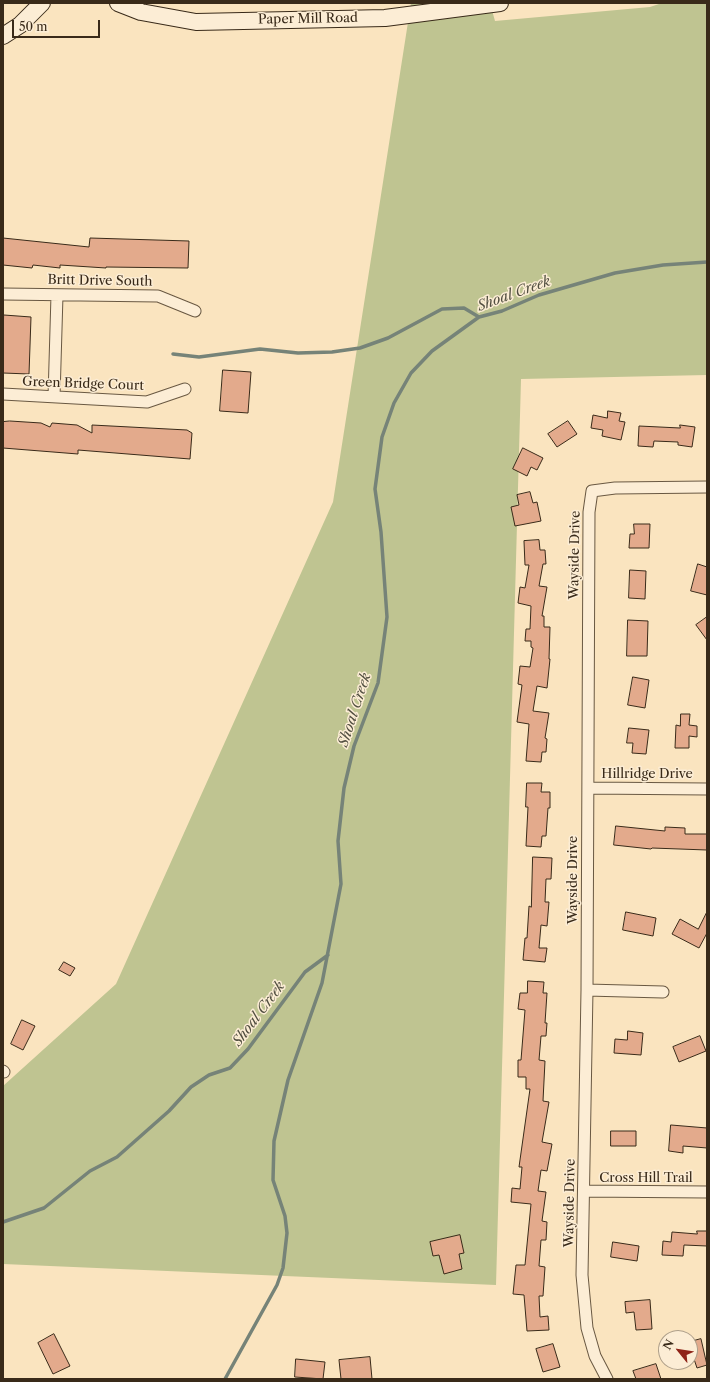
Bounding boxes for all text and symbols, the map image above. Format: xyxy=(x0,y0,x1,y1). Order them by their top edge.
street label: Paper Mill Road xyxy=(258,10,358,28)
scale bar xyxy=(14,12,102,38)
text: 50 m xyxy=(19,19,48,34)
street label: Britt Drive South xyxy=(47,272,153,290)
water label: Shoal Creek xyxy=(475,273,553,315)
street label: Green Bridge Court xyxy=(22,374,144,394)
street label: Wayside Drive xyxy=(566,511,584,599)
water label: Shoal Creek xyxy=(335,671,375,749)
street label: Hillridge Drive xyxy=(601,766,693,782)
street label: Wayside Drive xyxy=(565,836,581,924)
water label: Shoal Creek xyxy=(229,978,289,1050)
street label: Wayside Drive xyxy=(561,1159,579,1247)
street label: Cross Hill Trail xyxy=(599,1170,693,1186)
north arrow xyxy=(658,1330,698,1370)
text: N xyxy=(660,1337,677,1352)

